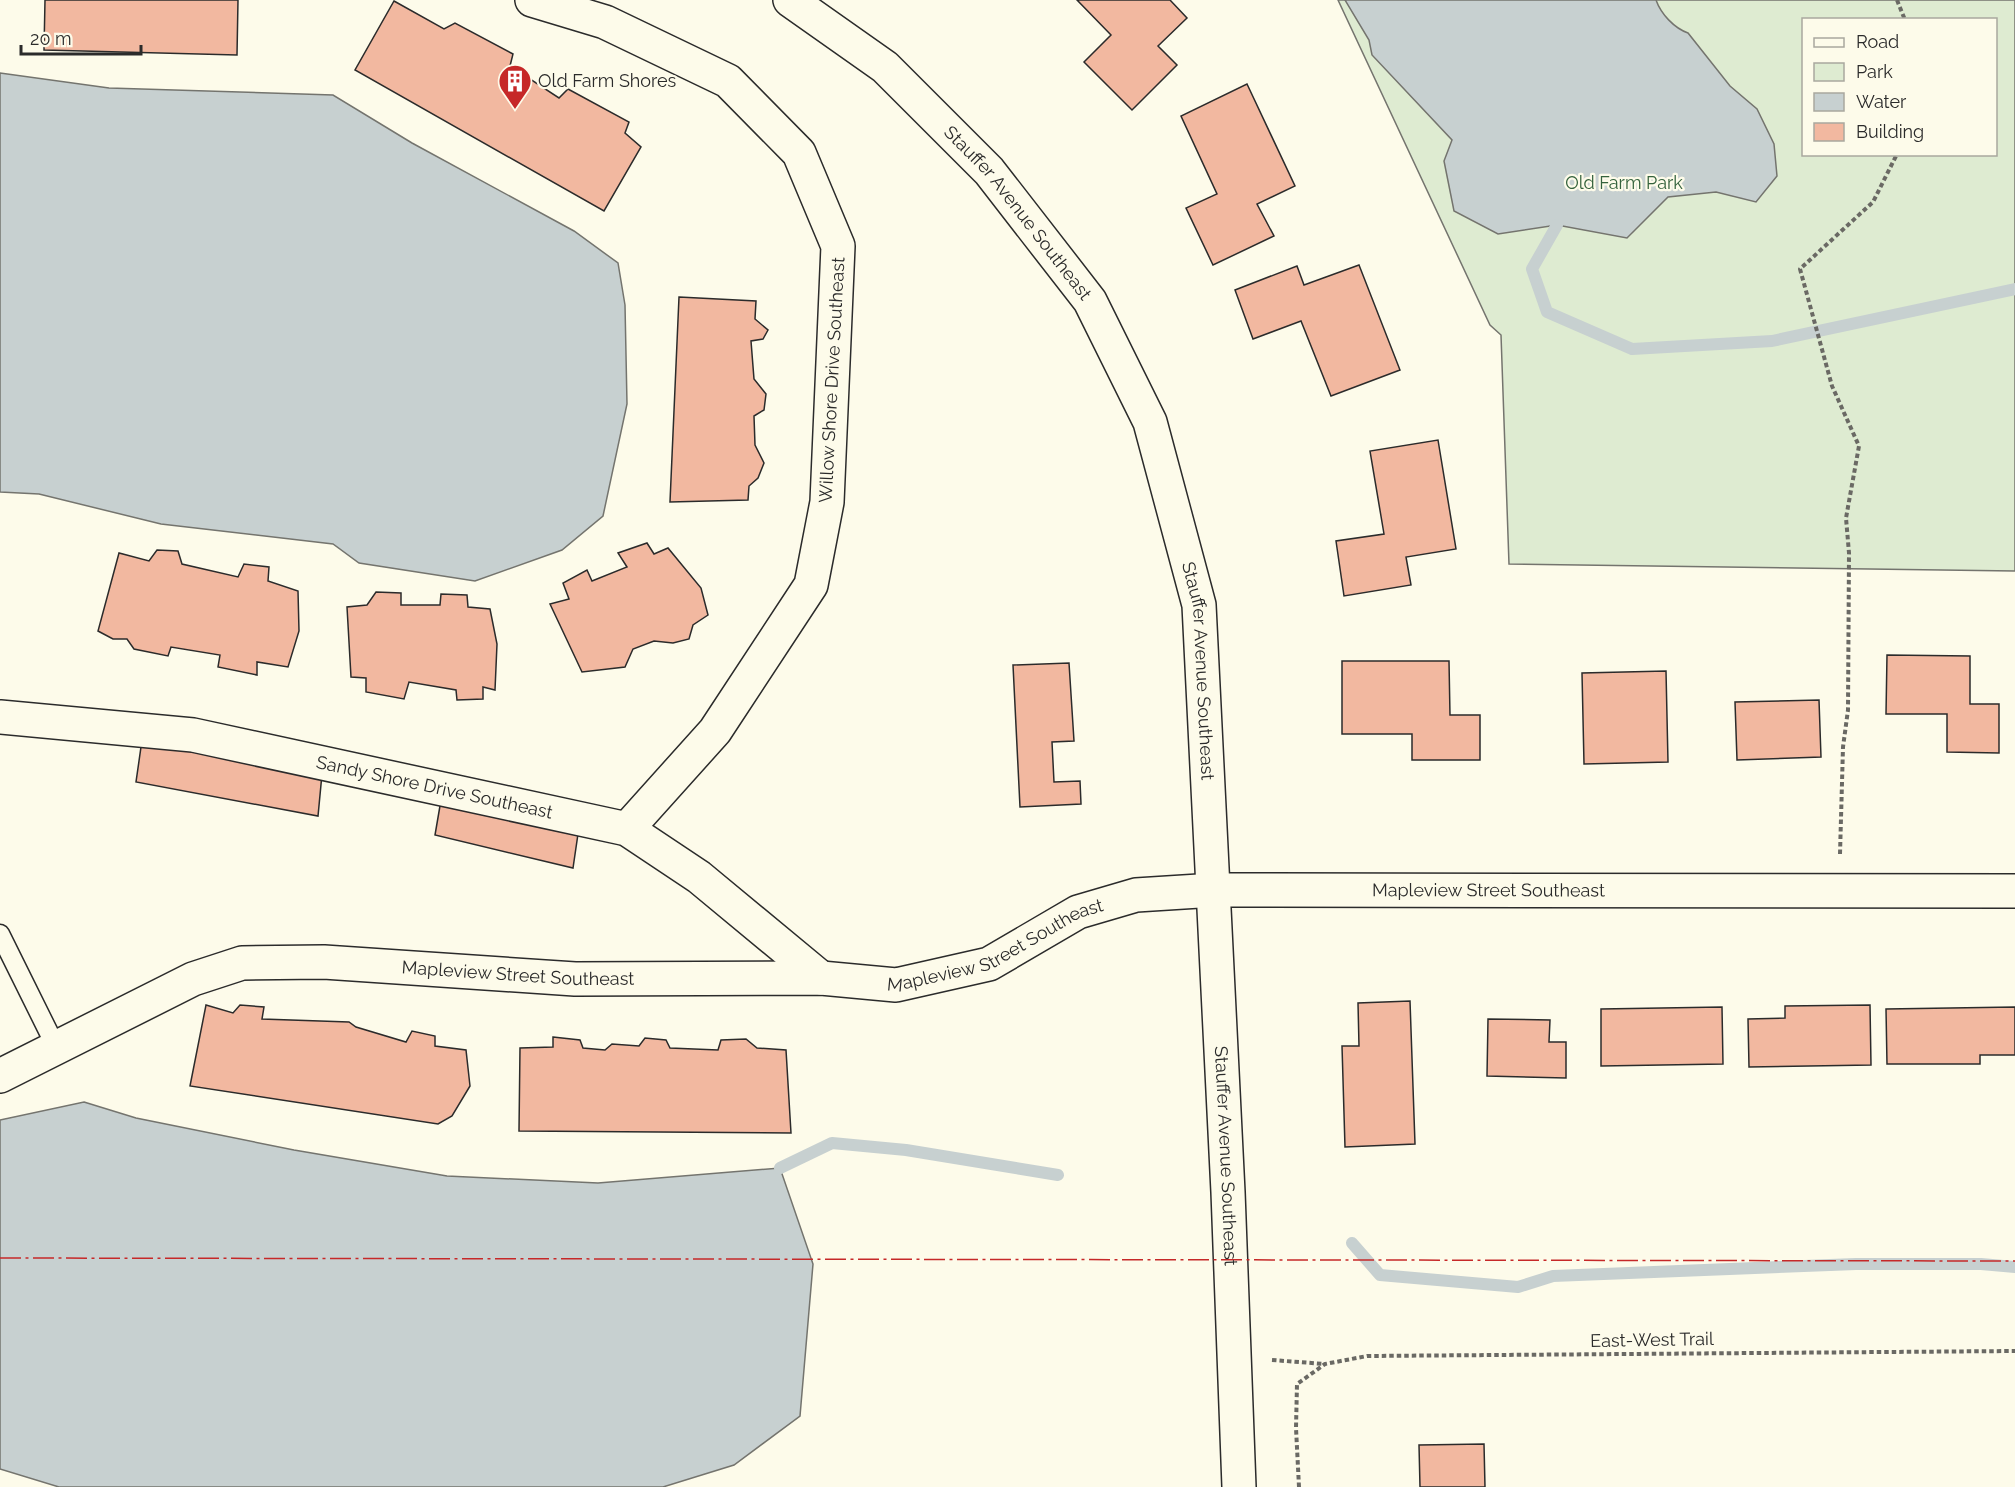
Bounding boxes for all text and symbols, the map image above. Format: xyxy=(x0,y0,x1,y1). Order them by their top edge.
scale bar xyxy=(21,18,141,56)
legend xyxy=(1802,18,1997,156)
text: 20 m xyxy=(30,28,72,49)
text: Road xyxy=(1856,31,1899,52)
text: Park xyxy=(1856,61,1893,82)
building icon: Old Farm Shores xyxy=(497,63,533,110)
place label: Old Farm Shores xyxy=(538,70,677,91)
text: Water xyxy=(1856,91,1907,112)
street label: Stauffer Avenue Southeast xyxy=(940,121,1096,304)
text: Building xyxy=(1856,121,1924,142)
park label: Old Farm Park xyxy=(1565,172,1683,193)
street label: Willow Shore Drive Southeast xyxy=(815,256,848,504)
street label: Stauffer Avenue Southeast xyxy=(1178,559,1219,781)
street label: Sandy Shore Drive Southeast xyxy=(315,751,555,823)
street label: Mapleview Street Southeast xyxy=(1372,879,1605,900)
street label: Mapleview Street Southeast xyxy=(886,894,1105,996)
street label: Mapleview Street Southeast xyxy=(401,956,634,989)
street label: Stauffer Avenue Southeast xyxy=(1211,1046,1242,1266)
street label: East-West Trail xyxy=(1590,1328,1714,1351)

